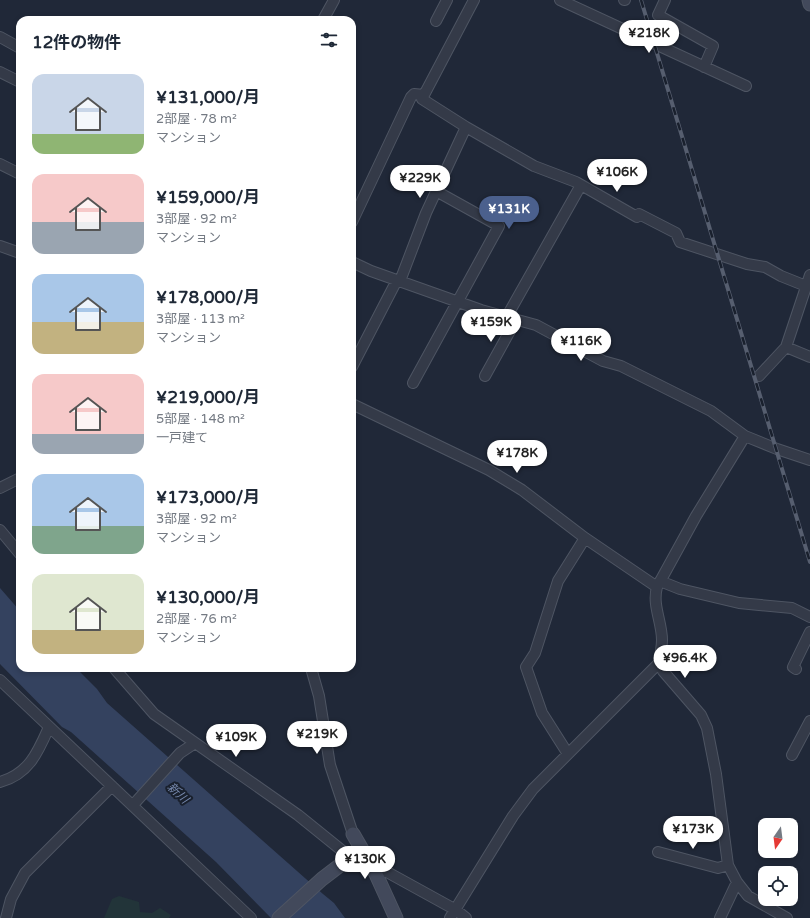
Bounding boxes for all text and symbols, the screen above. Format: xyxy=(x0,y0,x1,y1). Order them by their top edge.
pin: ¥218K xyxy=(621,20,677,54)
text: ¥218K xyxy=(628,25,670,41)
icon: filters xyxy=(318,29,340,51)
text: 12件の物件 xyxy=(32,32,121,53)
text: ¥131,000/月 xyxy=(156,87,260,108)
icon: home xyxy=(64,90,112,138)
text: 2部屋 · 78 m² xyxy=(156,111,237,127)
text: マンション xyxy=(156,130,221,146)
pin: ¥106K xyxy=(589,159,645,193)
text: ¥106K xyxy=(596,164,638,180)
pin: ¥229K xyxy=(392,165,448,199)
text: ¥229K xyxy=(399,170,441,186)
text: ¥159,000/月 xyxy=(156,187,260,208)
icon: home xyxy=(64,190,112,238)
pin: ¥131K xyxy=(481,196,537,230)
text: ¥131K xyxy=(488,201,530,217)
text: 3部屋 · 92 m² xyxy=(156,211,237,227)
text: マンション xyxy=(156,230,221,246)
text: ¥178,000/月 xyxy=(156,287,260,308)
icon: home xyxy=(64,290,112,338)
pin: ¥159K xyxy=(463,309,519,343)
text: 3部屋 · 113 m² xyxy=(156,311,245,327)
text: ¥159K xyxy=(470,314,512,330)
pin: ¥116K xyxy=(553,328,609,362)
text: マンション xyxy=(156,330,221,346)
text: ¥116K xyxy=(560,333,602,349)
text: ¥219,000/月 xyxy=(156,387,260,408)
icon: home xyxy=(64,390,112,438)
text: 5部屋 · 148 m² xyxy=(156,411,245,427)
text: 一戸建て xyxy=(156,430,208,446)
pin: ¥178K xyxy=(489,440,545,474)
text: ¥178K xyxy=(496,445,538,461)
text: ¥173,000/月 xyxy=(156,487,260,508)
icon: home xyxy=(64,490,112,538)
text: 3部屋 · 92 m² xyxy=(156,511,237,527)
text: マンション xyxy=(156,530,221,546)
text: ¥130,000/月 xyxy=(156,587,260,608)
icon: home xyxy=(64,590,112,638)
text: 2部屋 · 76 m² xyxy=(156,611,237,627)
text: マンション xyxy=(156,630,221,646)
pin: ¥96.4K xyxy=(652,645,718,679)
text: ¥96.4K xyxy=(663,650,707,666)
pin: ¥219K xyxy=(289,721,345,755)
pin: ¥109K xyxy=(208,724,264,758)
text: ¥219K xyxy=(296,726,338,742)
text: ¥109K xyxy=(215,729,257,745)
water label: 新川 xyxy=(164,780,193,808)
pin: ¥173K xyxy=(665,816,721,850)
north arrow xyxy=(758,818,798,858)
map controls xyxy=(758,818,798,906)
text: ¥173K xyxy=(672,821,714,837)
pin: ¥130K xyxy=(337,846,393,880)
text: ¥130K xyxy=(344,851,386,867)
button: locate xyxy=(758,866,798,906)

